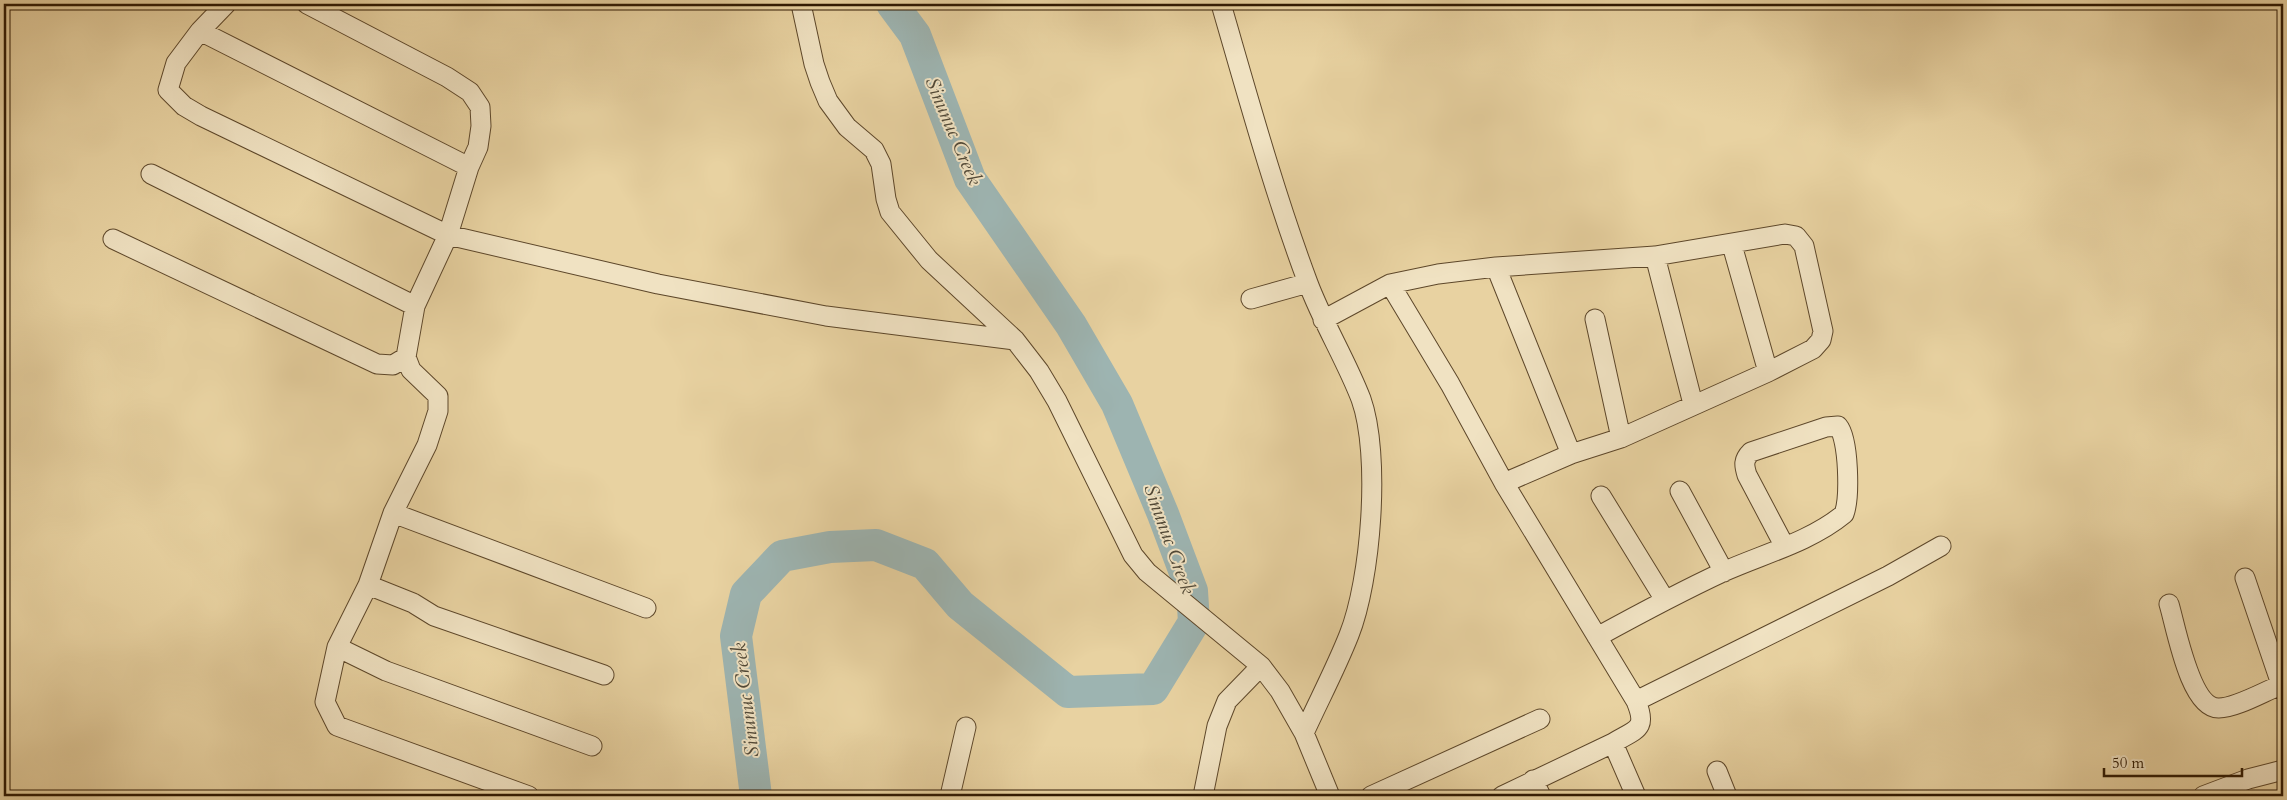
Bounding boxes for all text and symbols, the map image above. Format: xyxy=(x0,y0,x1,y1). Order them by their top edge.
water label: Sinunuc Creek xyxy=(919,73,988,190)
water label: Sinunuc Creek xyxy=(1137,480,1202,598)
water label: Sinunuc Creek xyxy=(725,641,766,759)
scale bar xyxy=(2104,745,2242,777)
text: 50 m xyxy=(2112,753,2144,773)

